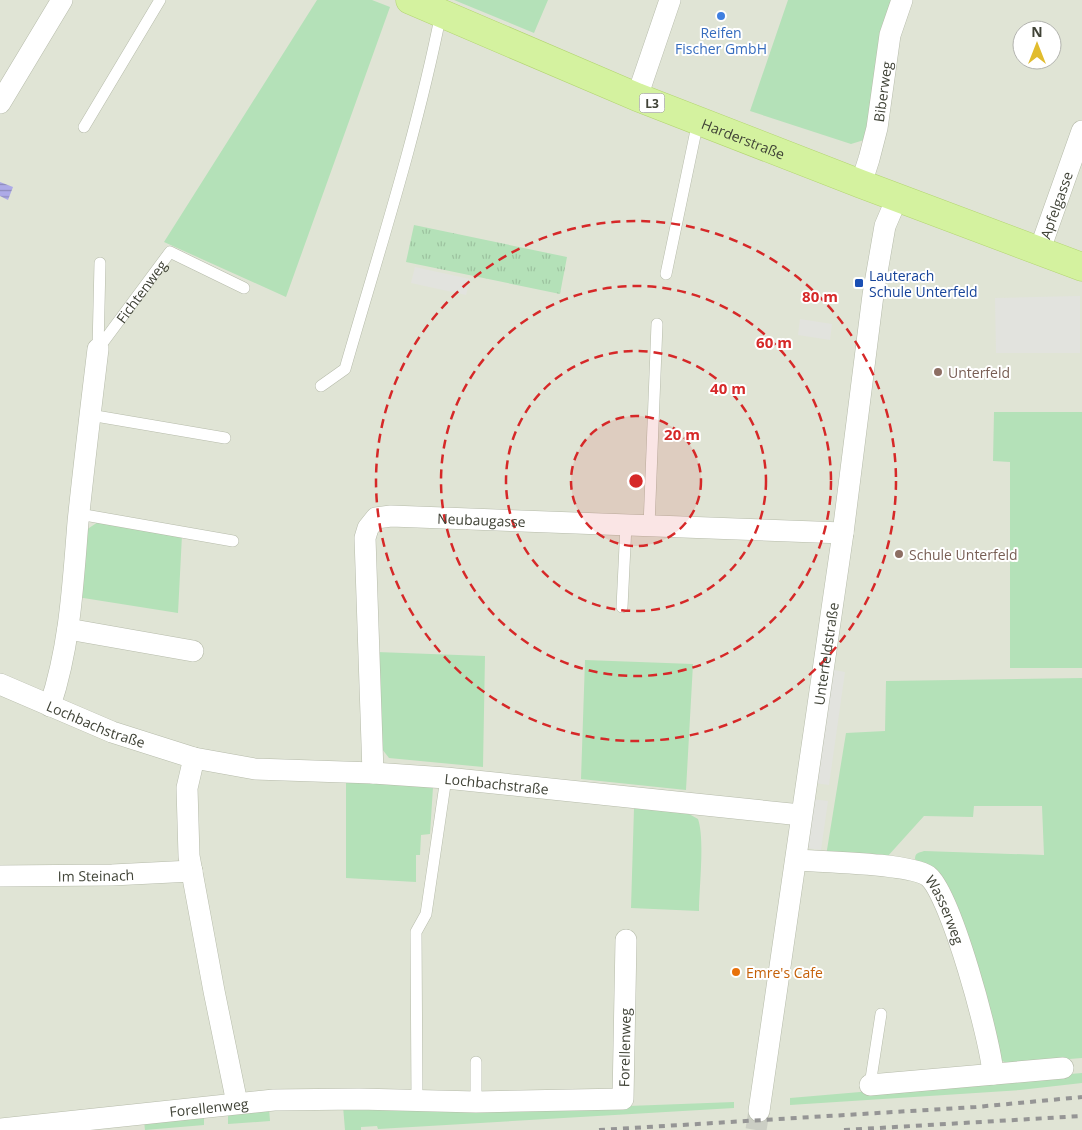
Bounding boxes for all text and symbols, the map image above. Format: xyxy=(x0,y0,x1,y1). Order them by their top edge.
marker: Reifen Fischer GmbH xyxy=(715,10,727,22)
north arrow xyxy=(1012,20,1062,70)
text: N xyxy=(1031,22,1043,41)
place label: Reifen Fischer GmbH xyxy=(675,23,767,58)
street label: Biberweg xyxy=(868,60,896,123)
road number: L3 xyxy=(640,94,664,112)
street label: Harderstraße xyxy=(699,114,788,163)
street label: Apfelgasse xyxy=(1035,169,1076,241)
street label: Fichtenweg xyxy=(111,256,171,327)
place label: Lauterach Schule Unterfeld xyxy=(869,266,978,301)
marker: Lauterach Schule Unterfeld xyxy=(853,277,865,289)
text: 80 m xyxy=(802,286,838,306)
text: 60 m xyxy=(756,332,792,352)
place label: Unterfeld xyxy=(948,363,1010,382)
marker: Unterfeld xyxy=(932,366,944,378)
text: 40 m xyxy=(710,378,746,398)
text: 20 m xyxy=(664,424,700,444)
centre of rings xyxy=(627,472,645,490)
street label: Neubaugasse xyxy=(437,508,526,531)
place label: Schule Unterfeld xyxy=(909,545,1018,564)
marker: Schule Unterfeld xyxy=(893,548,905,560)
street label: Unterfeldstraße xyxy=(809,601,842,707)
street label: Lochbachstraße xyxy=(44,696,148,751)
street label: Lochbachstraße xyxy=(444,768,550,798)
street label: Im Steinach xyxy=(58,864,135,885)
street label: Wasserweg xyxy=(922,871,969,947)
place label: Emre's Cafe xyxy=(746,963,823,982)
marker: Emre's Cafe xyxy=(730,966,742,978)
street label: Forellenweg xyxy=(614,1007,634,1087)
street label: Forellenweg xyxy=(168,1093,250,1121)

